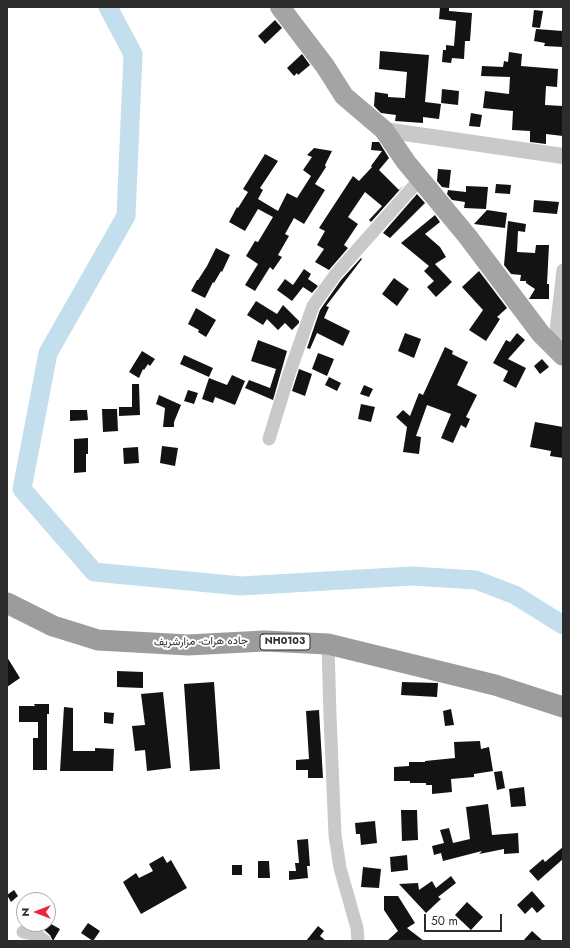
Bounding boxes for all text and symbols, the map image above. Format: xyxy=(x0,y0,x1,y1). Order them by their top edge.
road number: NH0103 xyxy=(260,634,310,650)
street label: جاده هرات- مزارشریف xyxy=(154,635,248,649)
north arrow xyxy=(16,892,56,932)
scale bar xyxy=(426,906,504,932)
text: N xyxy=(17,908,33,916)
text: 50 m xyxy=(431,912,458,930)

